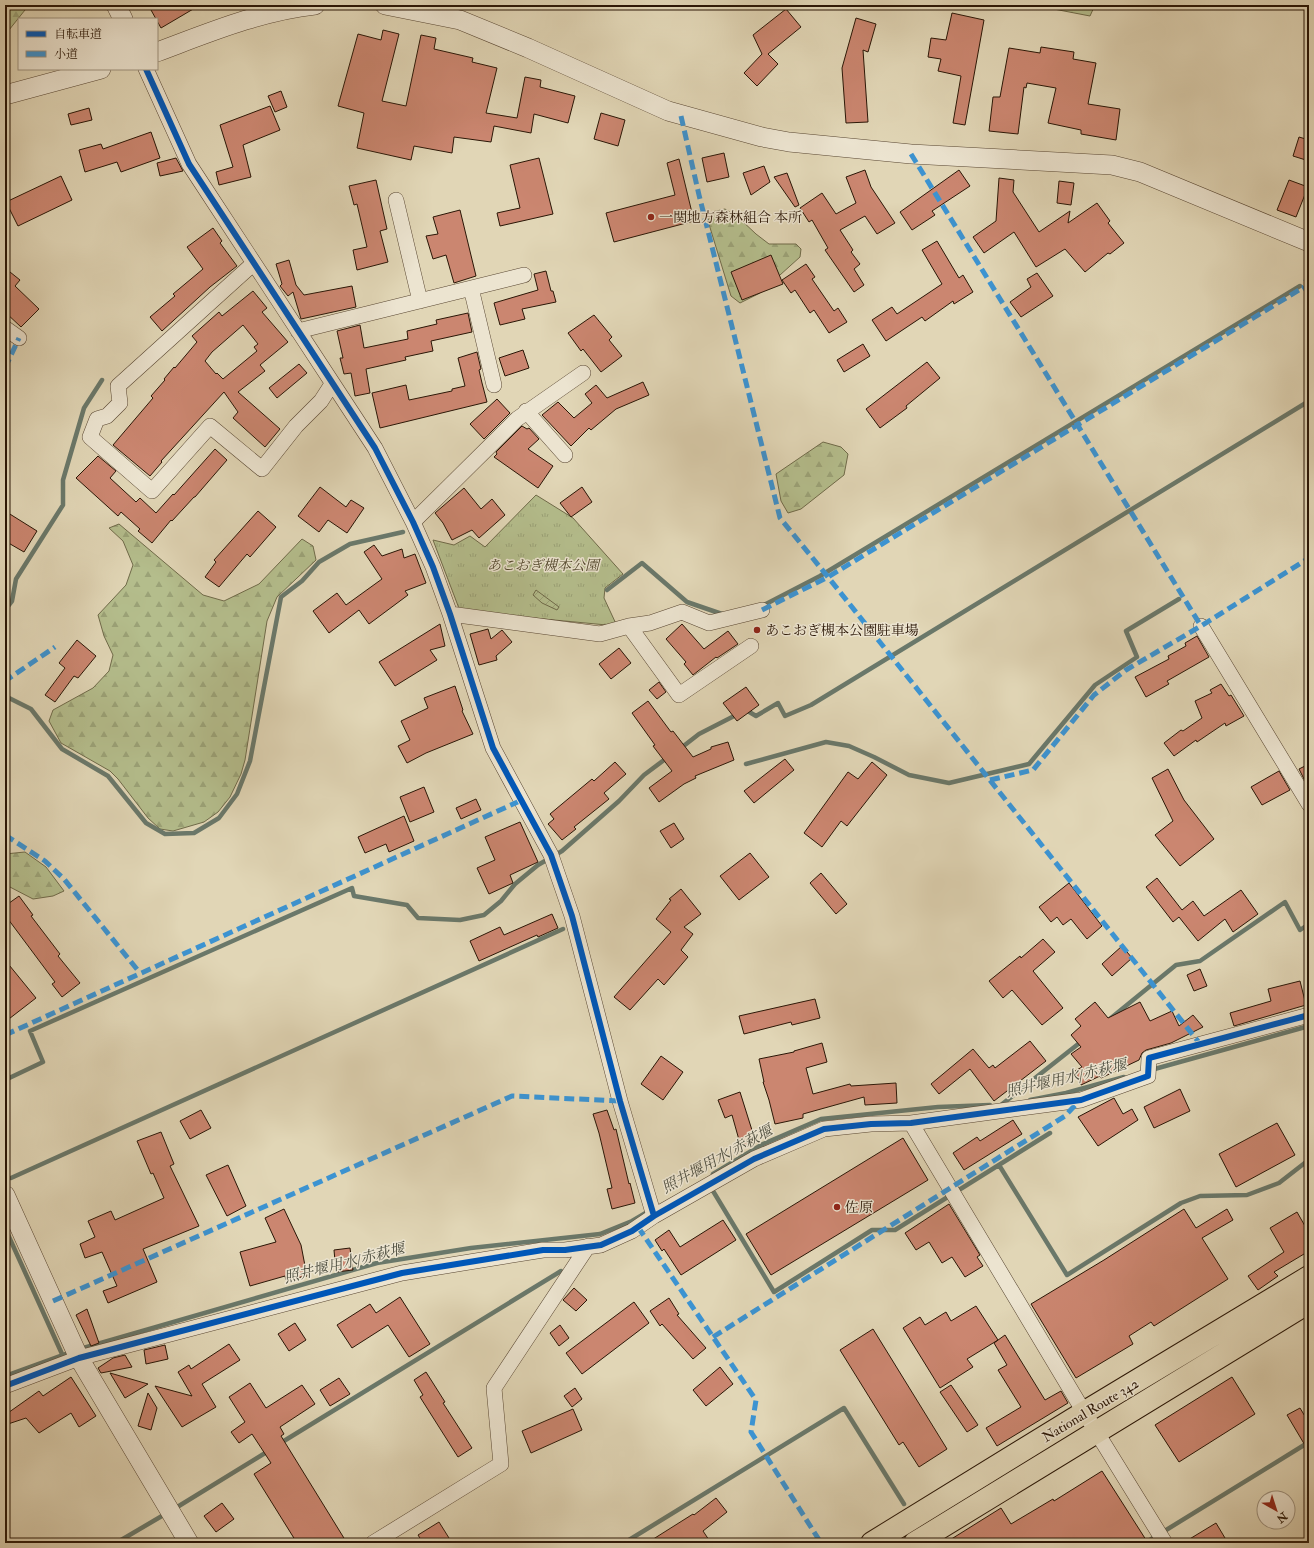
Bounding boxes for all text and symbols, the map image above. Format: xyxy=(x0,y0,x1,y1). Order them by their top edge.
legend xyxy=(18,18,158,70)
text: 自転車道 xyxy=(54,27,102,42)
text: 小道 xyxy=(54,47,78,62)
place label: 一関地方森林組合 本所 xyxy=(659,209,802,226)
marker: 一関地方森林組合 本所 xyxy=(646,212,656,222)
park label: あこおぎ槻本公園 xyxy=(487,557,601,574)
place label: あこおぎ槻本公園駐車場 xyxy=(765,622,919,639)
marker: あこおぎ槻本公園駐車場 xyxy=(752,625,762,635)
water label: 照井堰用水/赤萩堰 xyxy=(1004,1055,1131,1102)
water label: 照井堰用水/赤萩堰 xyxy=(659,1120,779,1198)
place label: 佐原 xyxy=(845,1199,873,1216)
marker: 佐原 xyxy=(832,1202,842,1212)
water label: 照井堰用水/赤萩堰 xyxy=(282,1239,409,1288)
street label: National Route 342 xyxy=(1039,1375,1142,1446)
north arrow xyxy=(1256,1490,1296,1530)
text: N xyxy=(1273,1509,1291,1526)

